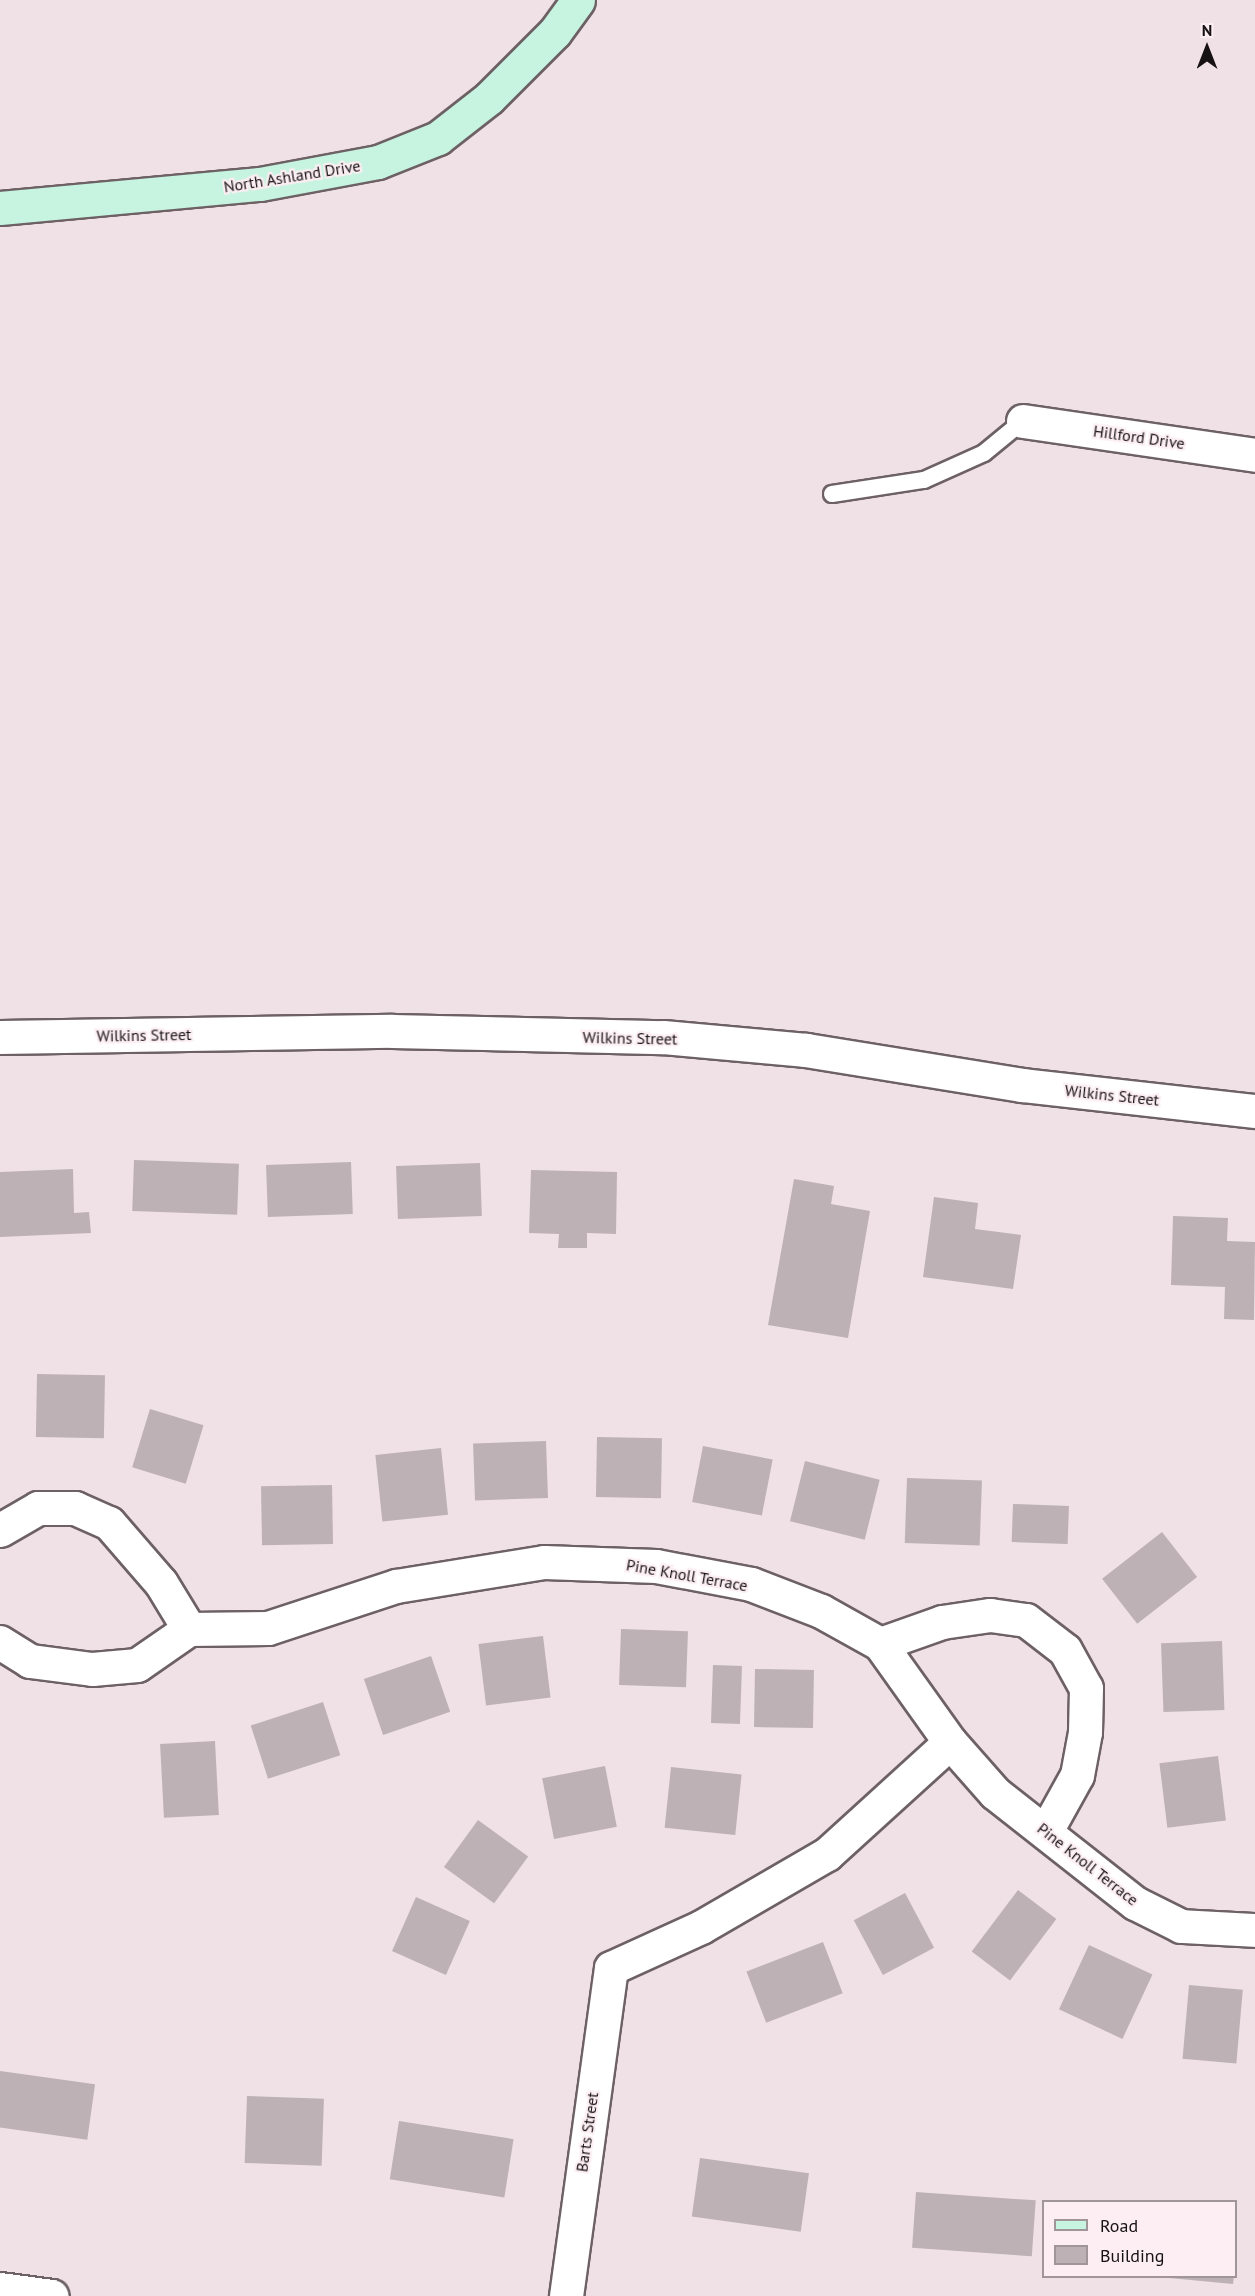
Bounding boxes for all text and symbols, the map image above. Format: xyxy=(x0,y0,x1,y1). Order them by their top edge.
north arrow xyxy=(1177,18,1237,78)
text: N xyxy=(1202,20,1212,40)
street label: North Ashland Drive xyxy=(222,156,362,196)
street label: Hillford Drive xyxy=(1092,421,1186,453)
street label: Wilkins Street xyxy=(96,1025,192,1045)
street label: Wilkins Street xyxy=(582,1028,678,1048)
street label: Wilkins Street xyxy=(1064,1080,1160,1110)
street label: Pine Knoll Terrace xyxy=(625,1555,749,1595)
street label: Pine Knoll Terrace xyxy=(1033,1818,1143,1910)
street label: Barts Street xyxy=(572,2091,602,2173)
legend xyxy=(1042,2200,1237,2278)
text: Road xyxy=(1100,2214,1138,2237)
text: Building xyxy=(1100,2244,1164,2267)

